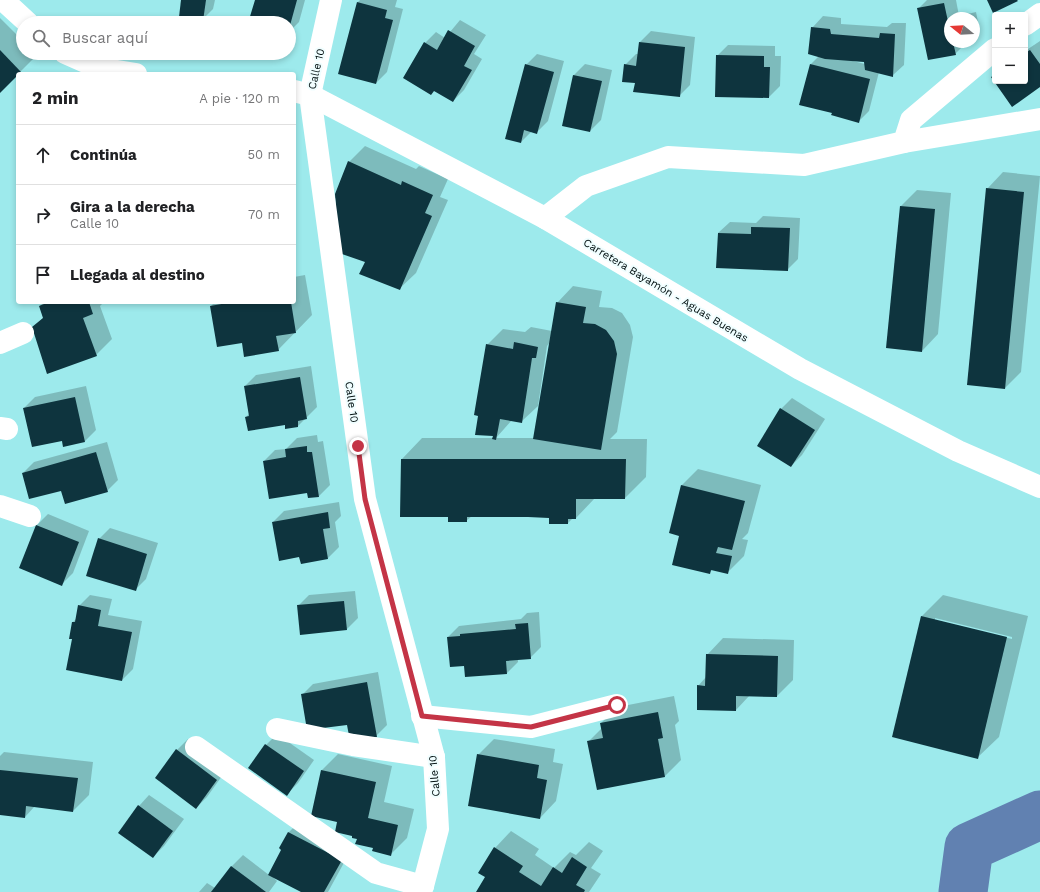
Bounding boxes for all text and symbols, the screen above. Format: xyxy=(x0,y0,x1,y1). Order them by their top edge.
north arrow xyxy=(944,12,980,48)
map controls xyxy=(992,12,1028,84)
button: + xyxy=(992,12,1028,48)
search box xyxy=(16,16,296,60)
icon: search xyxy=(30,27,52,49)
text: Buscar aquí xyxy=(62,29,148,47)
street label: Calle 10 xyxy=(305,47,328,91)
button: − xyxy=(992,48,1028,84)
text: 2 min xyxy=(32,88,78,108)
text: A pie · 120 m xyxy=(199,91,280,106)
icon: ahead xyxy=(32,144,54,166)
text: Continúa xyxy=(70,146,137,164)
text: 50 m xyxy=(248,147,280,162)
text: Gira a la derecha xyxy=(70,198,195,216)
icon: right xyxy=(32,204,54,226)
text: 70 m xyxy=(248,207,280,222)
text: Calle 10 xyxy=(70,216,119,231)
street label: Carretera Bayamón - Aguas Buenas xyxy=(581,236,751,345)
icon: arrive xyxy=(32,264,54,286)
text: Llegada al destino xyxy=(70,266,205,284)
street label: Calle 10 xyxy=(342,381,361,424)
route end xyxy=(349,437,367,455)
route start xyxy=(608,696,626,714)
street label: Calle 10 xyxy=(426,755,443,797)

